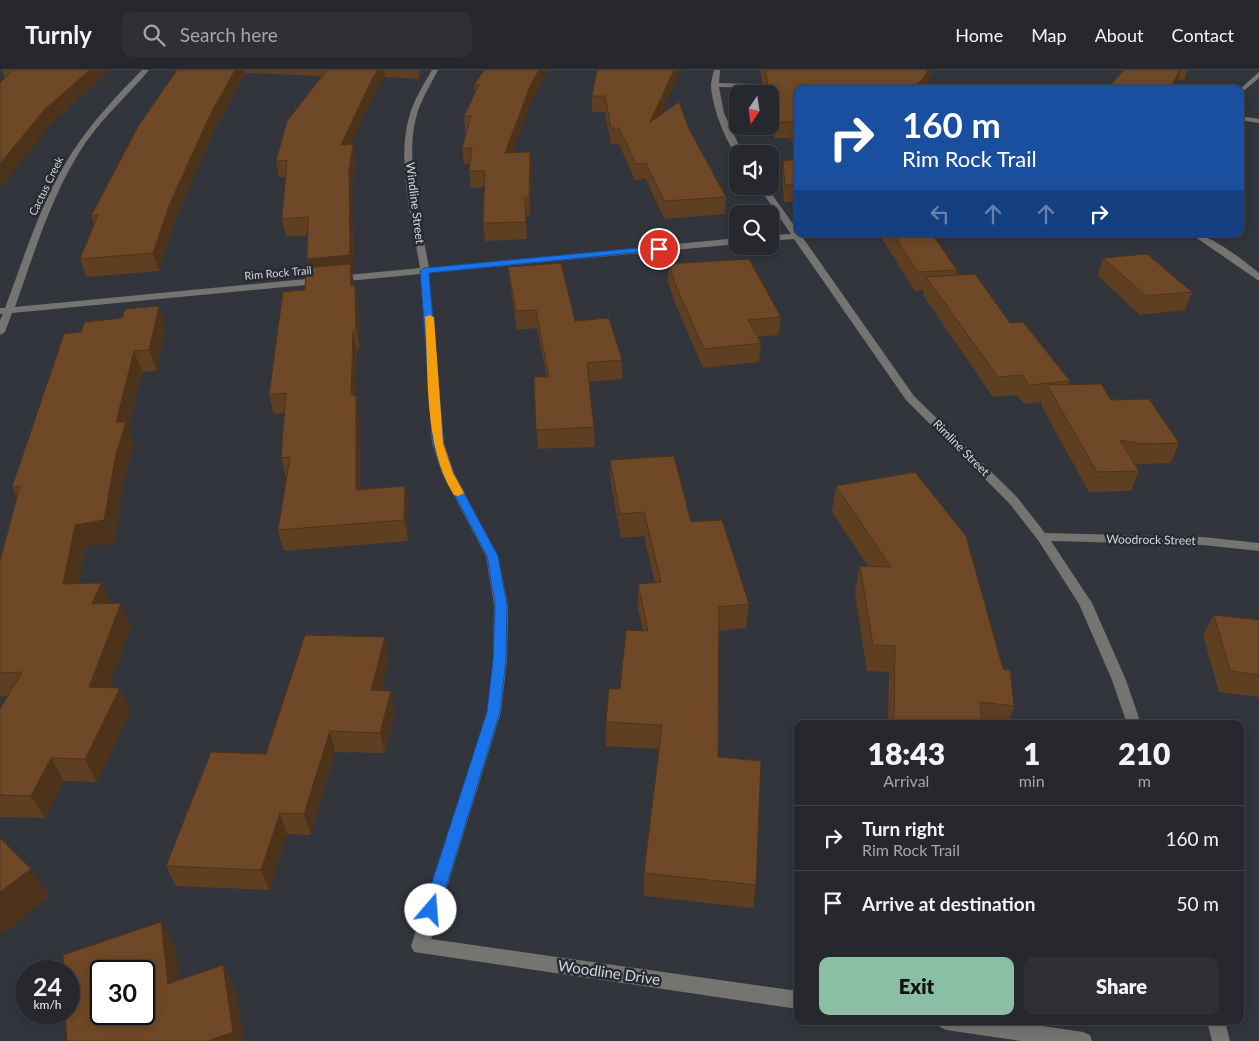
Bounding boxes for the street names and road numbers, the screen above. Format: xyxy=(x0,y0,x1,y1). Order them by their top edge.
street label: Cactus Creek xyxy=(26,154,66,217)
street label: Windline Street xyxy=(403,161,428,245)
street label: Rim Rock Trail xyxy=(244,263,312,282)
street label: Rimline Street xyxy=(930,416,993,479)
street label: Woodrock Street xyxy=(1106,531,1197,548)
street label: Woodline Drive xyxy=(557,956,662,988)

